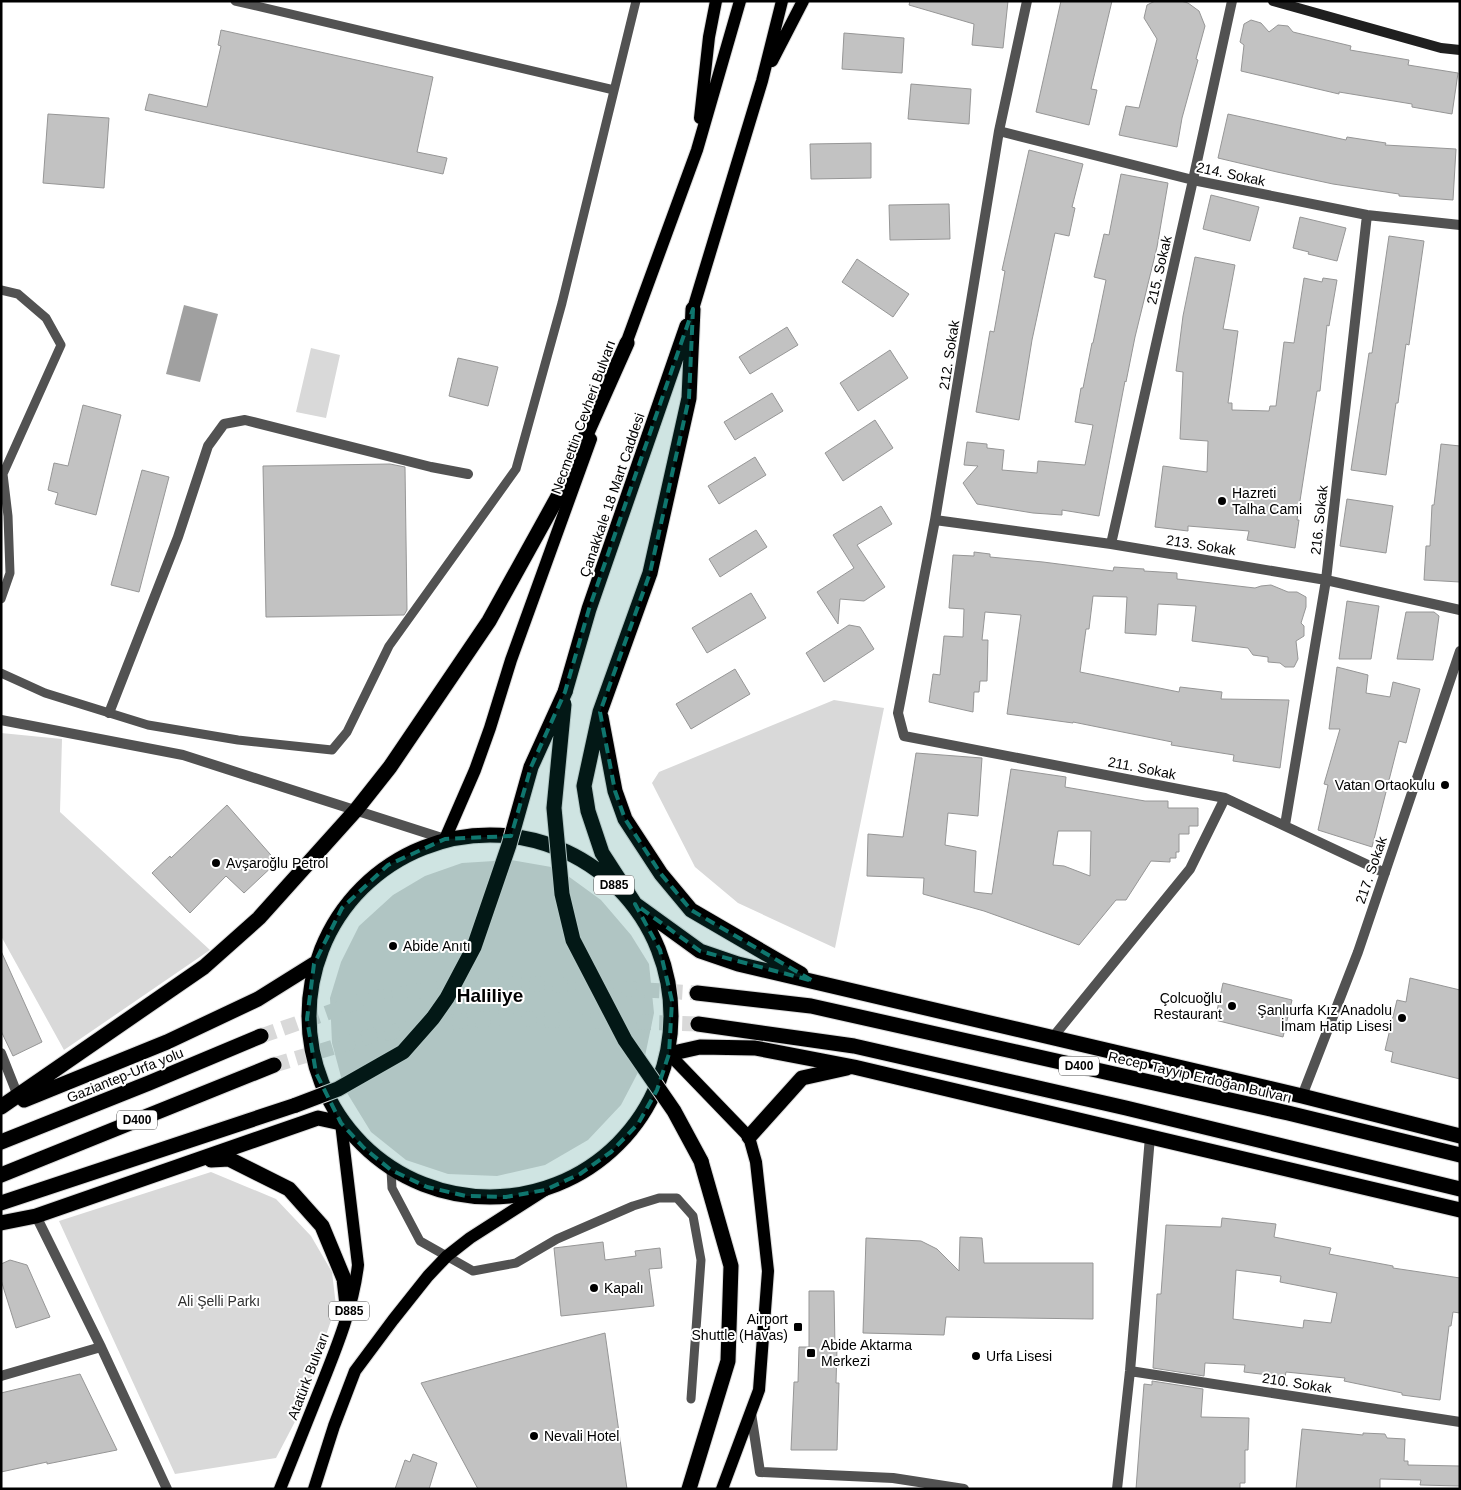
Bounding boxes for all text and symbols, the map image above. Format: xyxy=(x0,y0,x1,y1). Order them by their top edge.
street label: 214. Sokak xyxy=(1195,159,1268,189)
street label: 215. Sokak xyxy=(1143,233,1175,306)
street label: 212. Sokak xyxy=(936,318,963,391)
street label: Necmettin Cevheri Bulvarı xyxy=(548,338,618,496)
street label: Çanakkale 18 Mart Caddesi xyxy=(576,411,648,579)
street label: 216. Sokak xyxy=(1307,483,1331,556)
place label: Hazreti Talha Cami xyxy=(1232,485,1302,517)
marker: Hazreti Talha Cami xyxy=(1216,495,1228,507)
street label: 213. Sokak xyxy=(1165,532,1238,559)
street label: 211. Sokak xyxy=(1107,754,1178,783)
place label: Vatan Ortaokulu xyxy=(1335,777,1435,793)
marker: Vatan Ortaokulu xyxy=(1439,779,1451,791)
street label: 217. Sokak xyxy=(1352,833,1390,906)
place label: Avşaroğlu Petrol xyxy=(226,855,328,871)
marker: Avşaroğlu Petrol xyxy=(210,857,222,869)
road number: D885 xyxy=(594,876,634,894)
place label: Abide Anıtı xyxy=(403,938,471,954)
marker: Abide Anıtı xyxy=(387,940,399,952)
district label: Haliliye xyxy=(457,985,523,1006)
place label: Çolcuoğlu Restaurant xyxy=(1154,990,1222,1022)
marker: Çolcuoğlu Restaurant xyxy=(1226,1000,1238,1012)
place label: Şanlıurfa Kız Anadolu İmam Hatip Lisesi xyxy=(1257,1002,1392,1034)
marker: Şanlıurfa Kız Anadolu İmam Hatip Lisesi xyxy=(1396,1012,1408,1024)
street label: Gaziantep-Urfa yolu xyxy=(64,1044,186,1106)
street label: Recep Tayyip Erdoğan Bulvarı xyxy=(1107,1048,1293,1106)
road number: D400 xyxy=(1059,1056,1099,1076)
road number: D400 xyxy=(117,1110,157,1130)
place label: Kapalı xyxy=(604,1280,644,1296)
marker: Kapalı xyxy=(588,1282,600,1294)
park label: Ali Şelli Parkı xyxy=(178,1293,260,1309)
road number: D885 xyxy=(329,1302,369,1320)
place label: Airport Shuttle (Havas) xyxy=(692,1311,788,1343)
marker: Airport Shuttle (Havas) xyxy=(792,1321,804,1333)
street label: Atatürk Bulvarı xyxy=(284,1330,332,1422)
place label: Abide Aktarma Merkezi xyxy=(821,1337,912,1369)
marker: Abide Aktarma Merkezi xyxy=(805,1347,817,1359)
place label: Urfa Lisesi xyxy=(986,1348,1052,1364)
marker: Urfa Lisesi xyxy=(970,1350,982,1362)
street label: 210. Sokak xyxy=(1261,1370,1334,1397)
place label: Nevali Hotel xyxy=(544,1428,619,1444)
marker: Nevali Hotel xyxy=(528,1430,540,1442)

